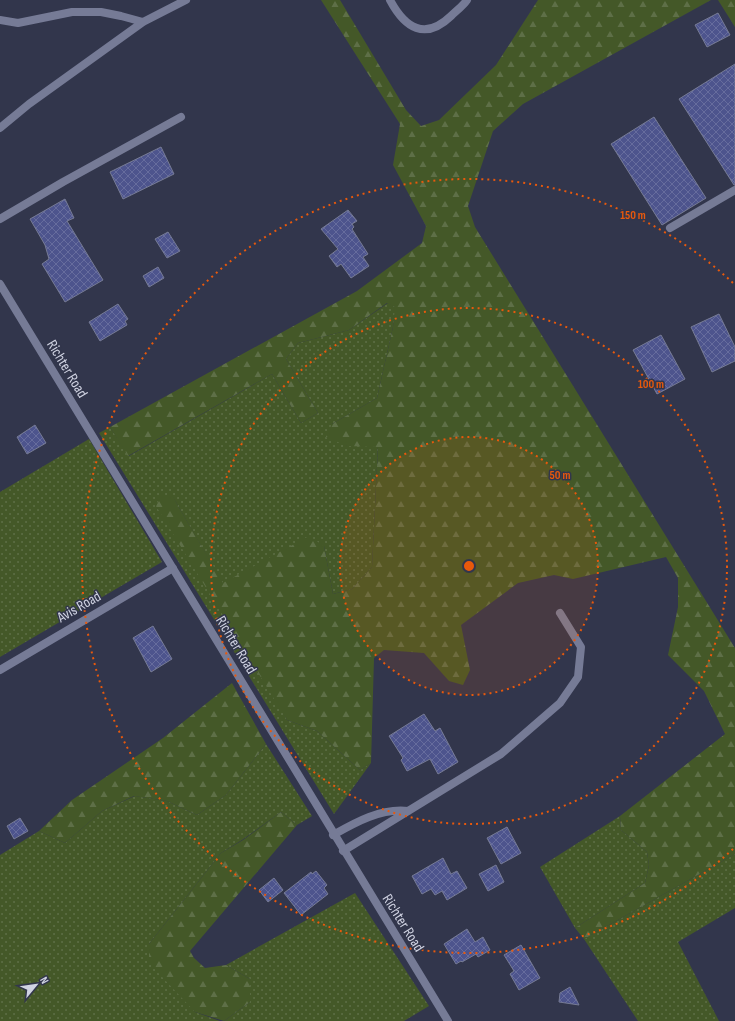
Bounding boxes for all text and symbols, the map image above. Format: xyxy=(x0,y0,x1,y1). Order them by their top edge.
text: 150 m xyxy=(620,208,646,223)
street label: Richter Road xyxy=(42,336,92,402)
text: 100 m xyxy=(638,377,664,392)
text: 50 m xyxy=(550,468,570,483)
centre of rings xyxy=(462,559,476,573)
street label: Avis Road xyxy=(53,587,104,628)
street label: Richter Road xyxy=(211,612,261,678)
street label: Richter Road xyxy=(378,891,428,955)
north arrow xyxy=(16,965,56,1005)
text: N xyxy=(37,975,51,986)

